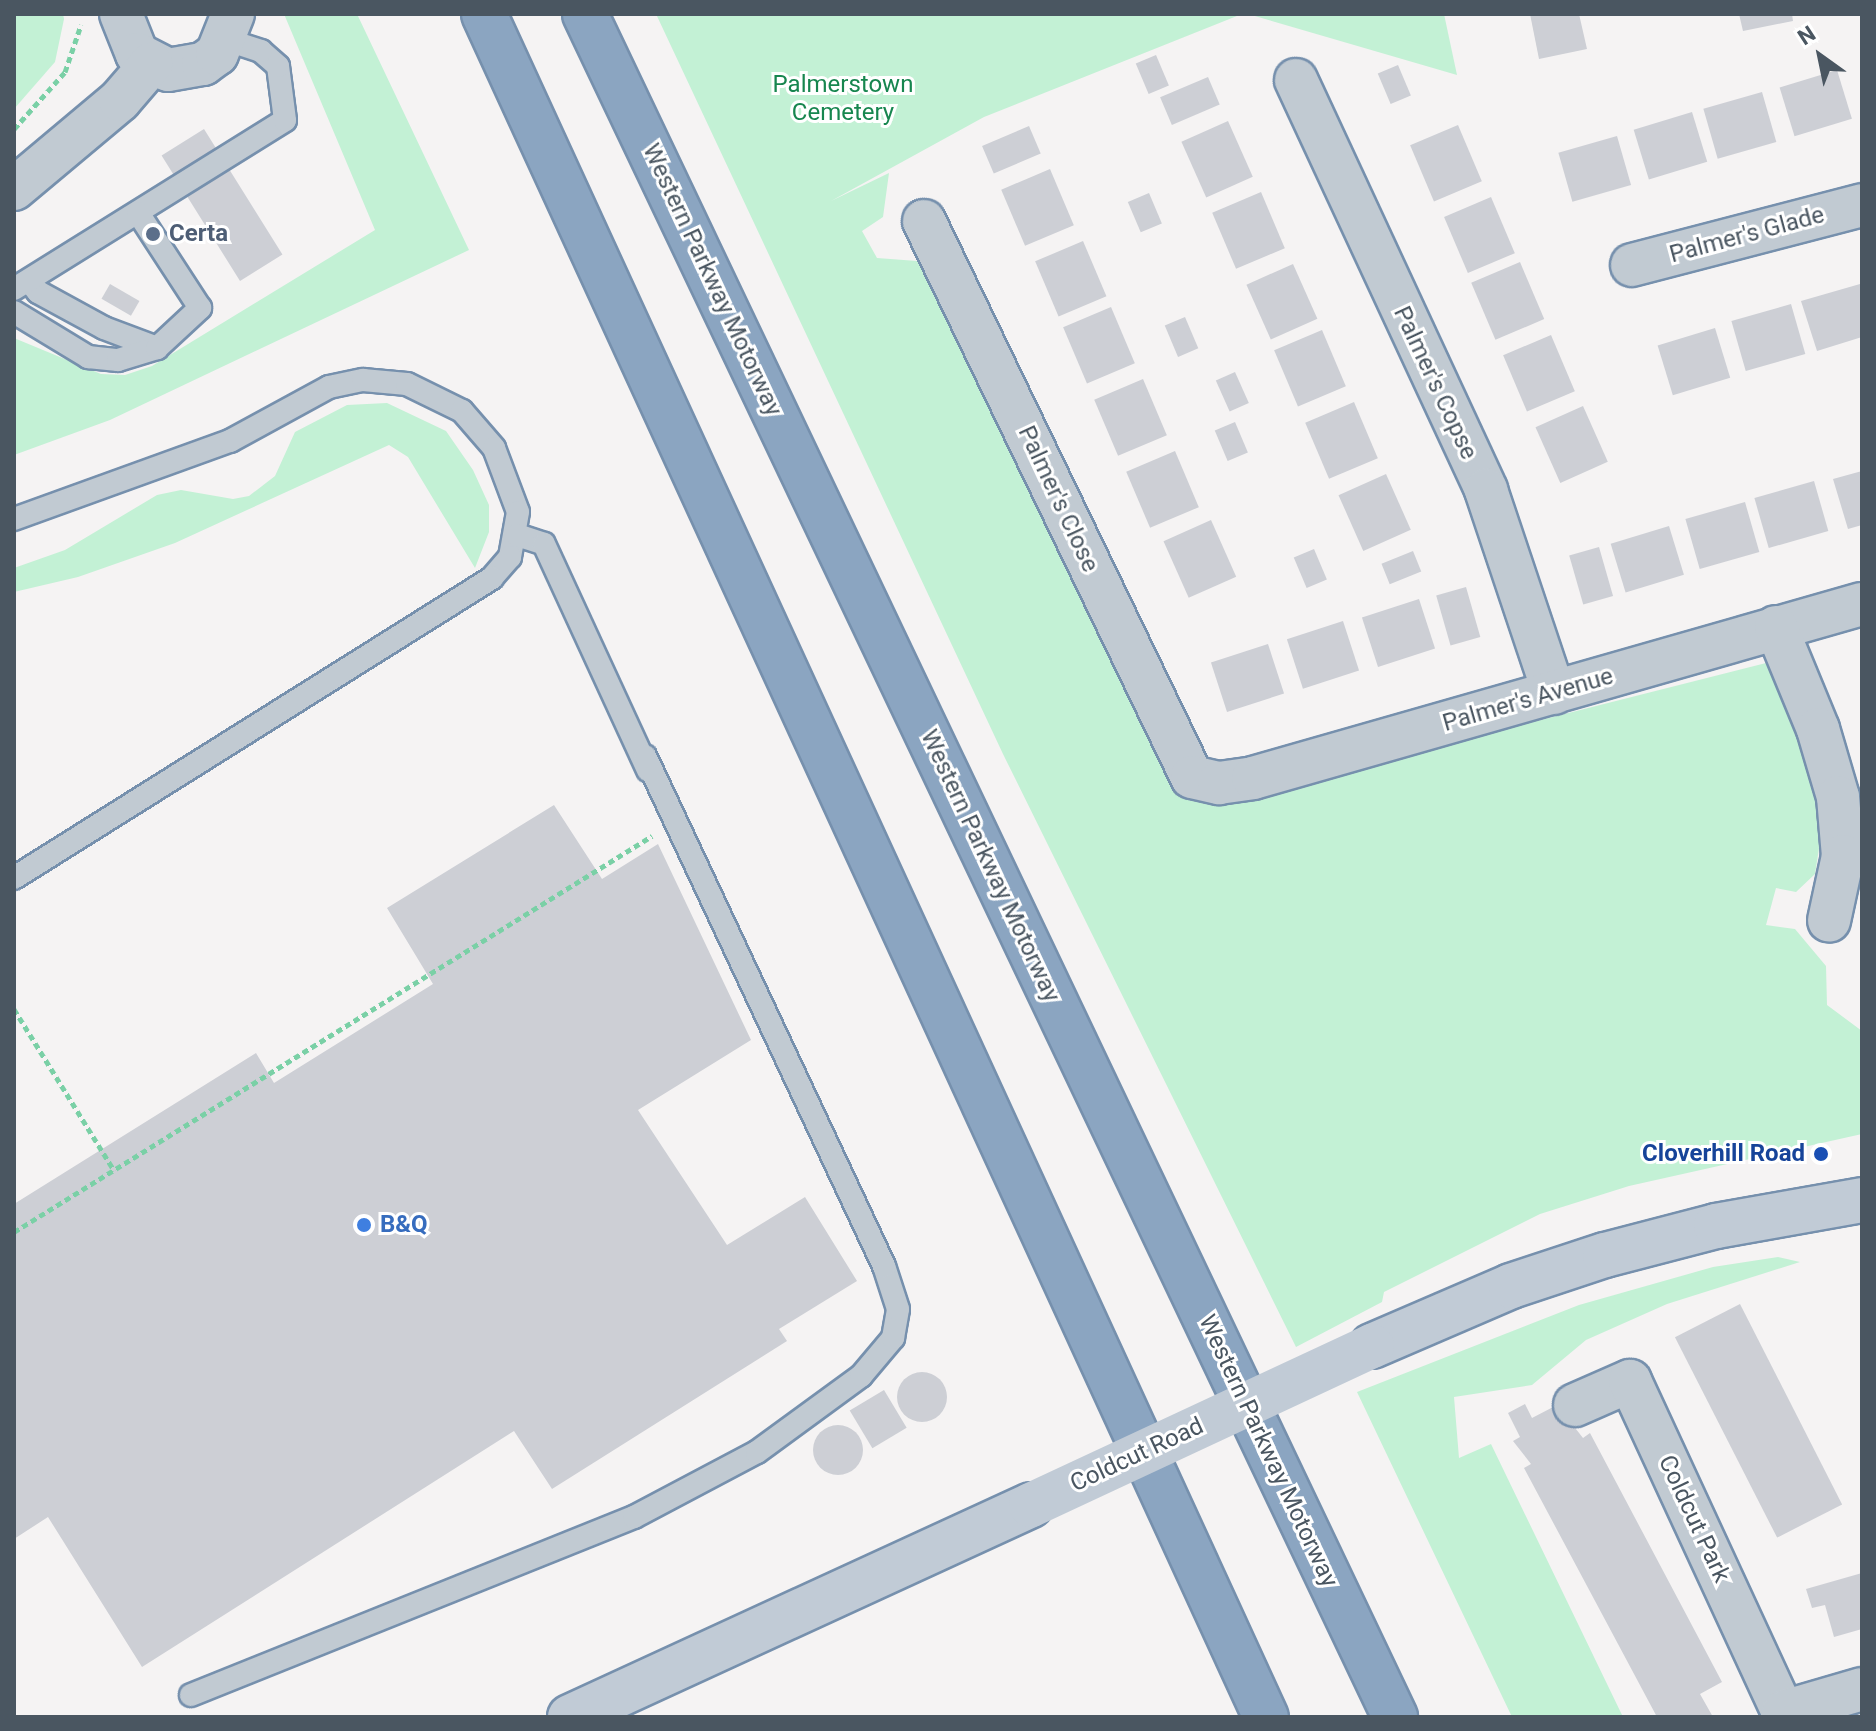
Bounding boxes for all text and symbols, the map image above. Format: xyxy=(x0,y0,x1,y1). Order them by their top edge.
north arrow xyxy=(1780,16,1860,96)
text: N xyxy=(1793,21,1820,50)
park label: Palmerstown Cemetery xyxy=(773,71,913,127)
street label: Western Parkway Motorway xyxy=(636,139,788,421)
street label: Palmer's Glade xyxy=(1666,201,1828,269)
place label: Certa xyxy=(169,220,228,248)
marker: Certa xyxy=(144,225,162,243)
street label: Palmer's Copse xyxy=(1387,302,1483,464)
street label: Palmer's Close xyxy=(1012,421,1104,577)
street label: Palmer's Avenue xyxy=(1439,662,1617,738)
street label: Western Parkway Motorway xyxy=(914,725,1066,1007)
place label: Cloverhill Road xyxy=(1642,1140,1805,1168)
marker: Cloverhill Road xyxy=(1812,1145,1830,1163)
place label: B&Q xyxy=(380,1211,428,1239)
marker: B&Q xyxy=(355,1216,373,1234)
street label: Western Parkway Motorway xyxy=(1192,1310,1344,1592)
street label: Coldcut Road xyxy=(1066,1412,1208,1498)
street label: Coldcut Park xyxy=(1652,1451,1736,1587)

